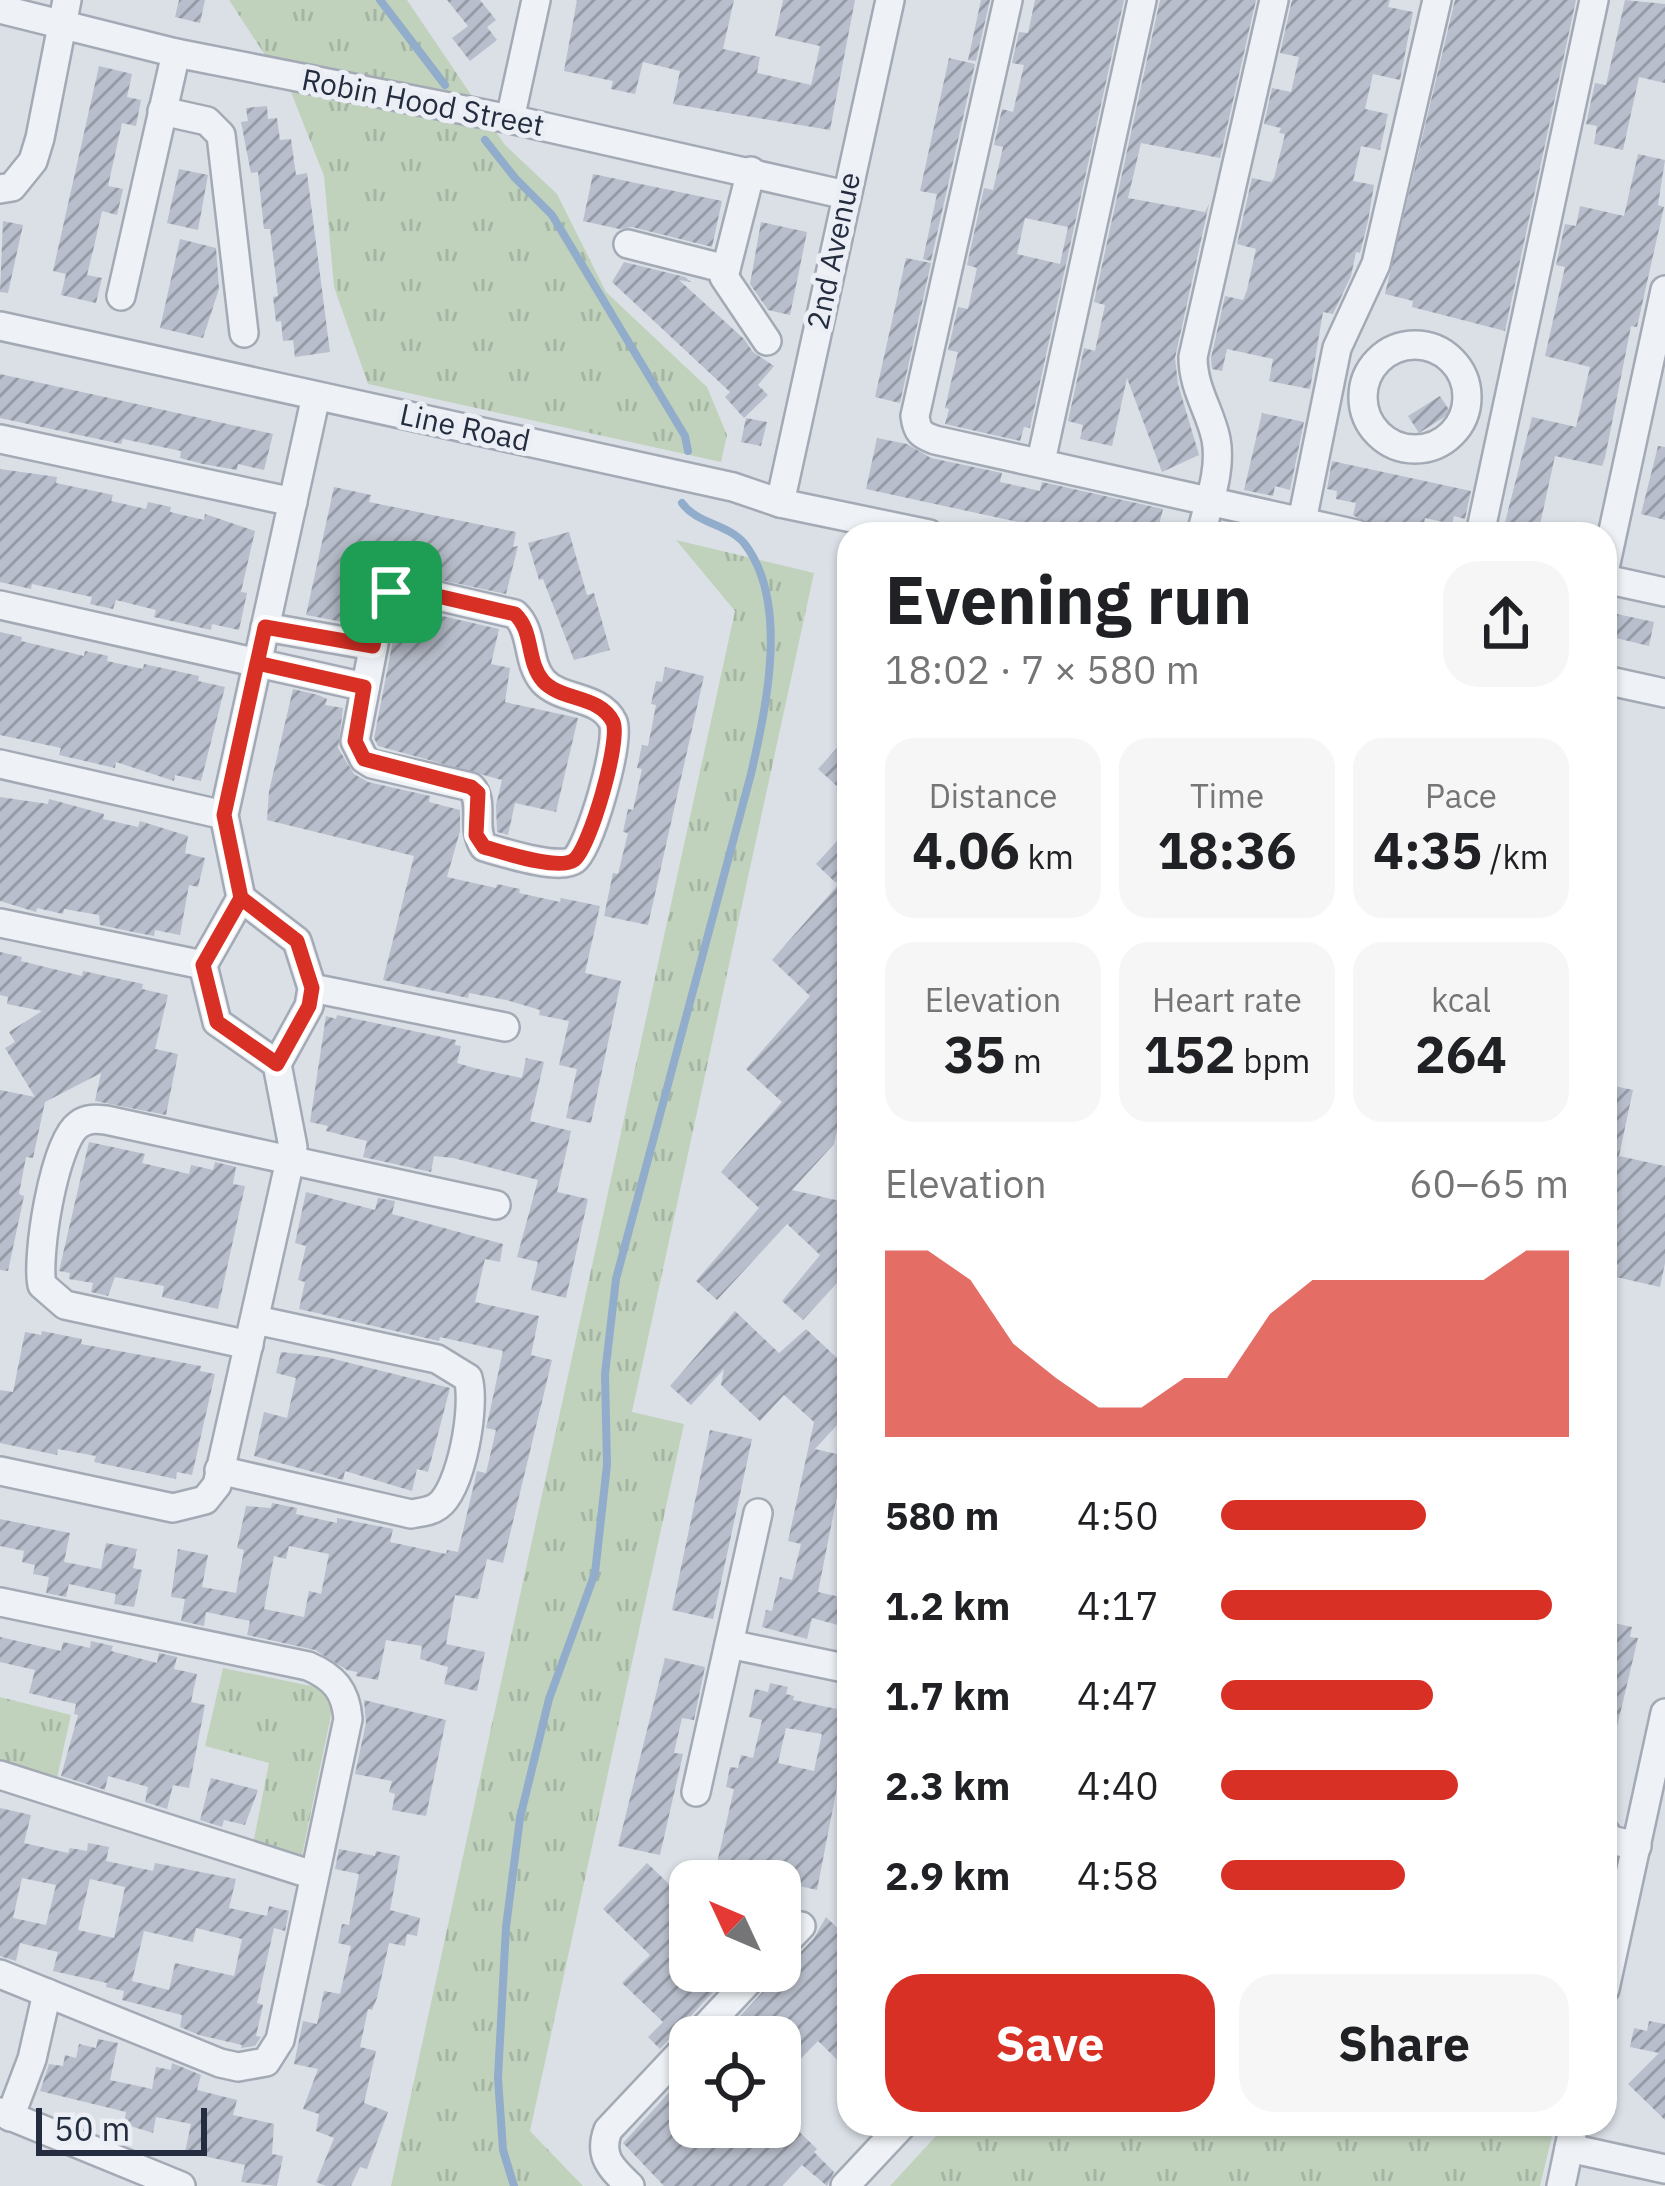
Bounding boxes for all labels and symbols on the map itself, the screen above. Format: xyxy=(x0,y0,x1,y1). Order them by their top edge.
street label: Robin Hood Street xyxy=(299,59,548,144)
street label: 2nd Avenue xyxy=(797,169,868,333)
street label: Line Road xyxy=(397,394,534,459)
pin xyxy=(340,541,442,643)
north arrow xyxy=(669,1860,801,1992)
scale bar xyxy=(36,2102,207,2155)

